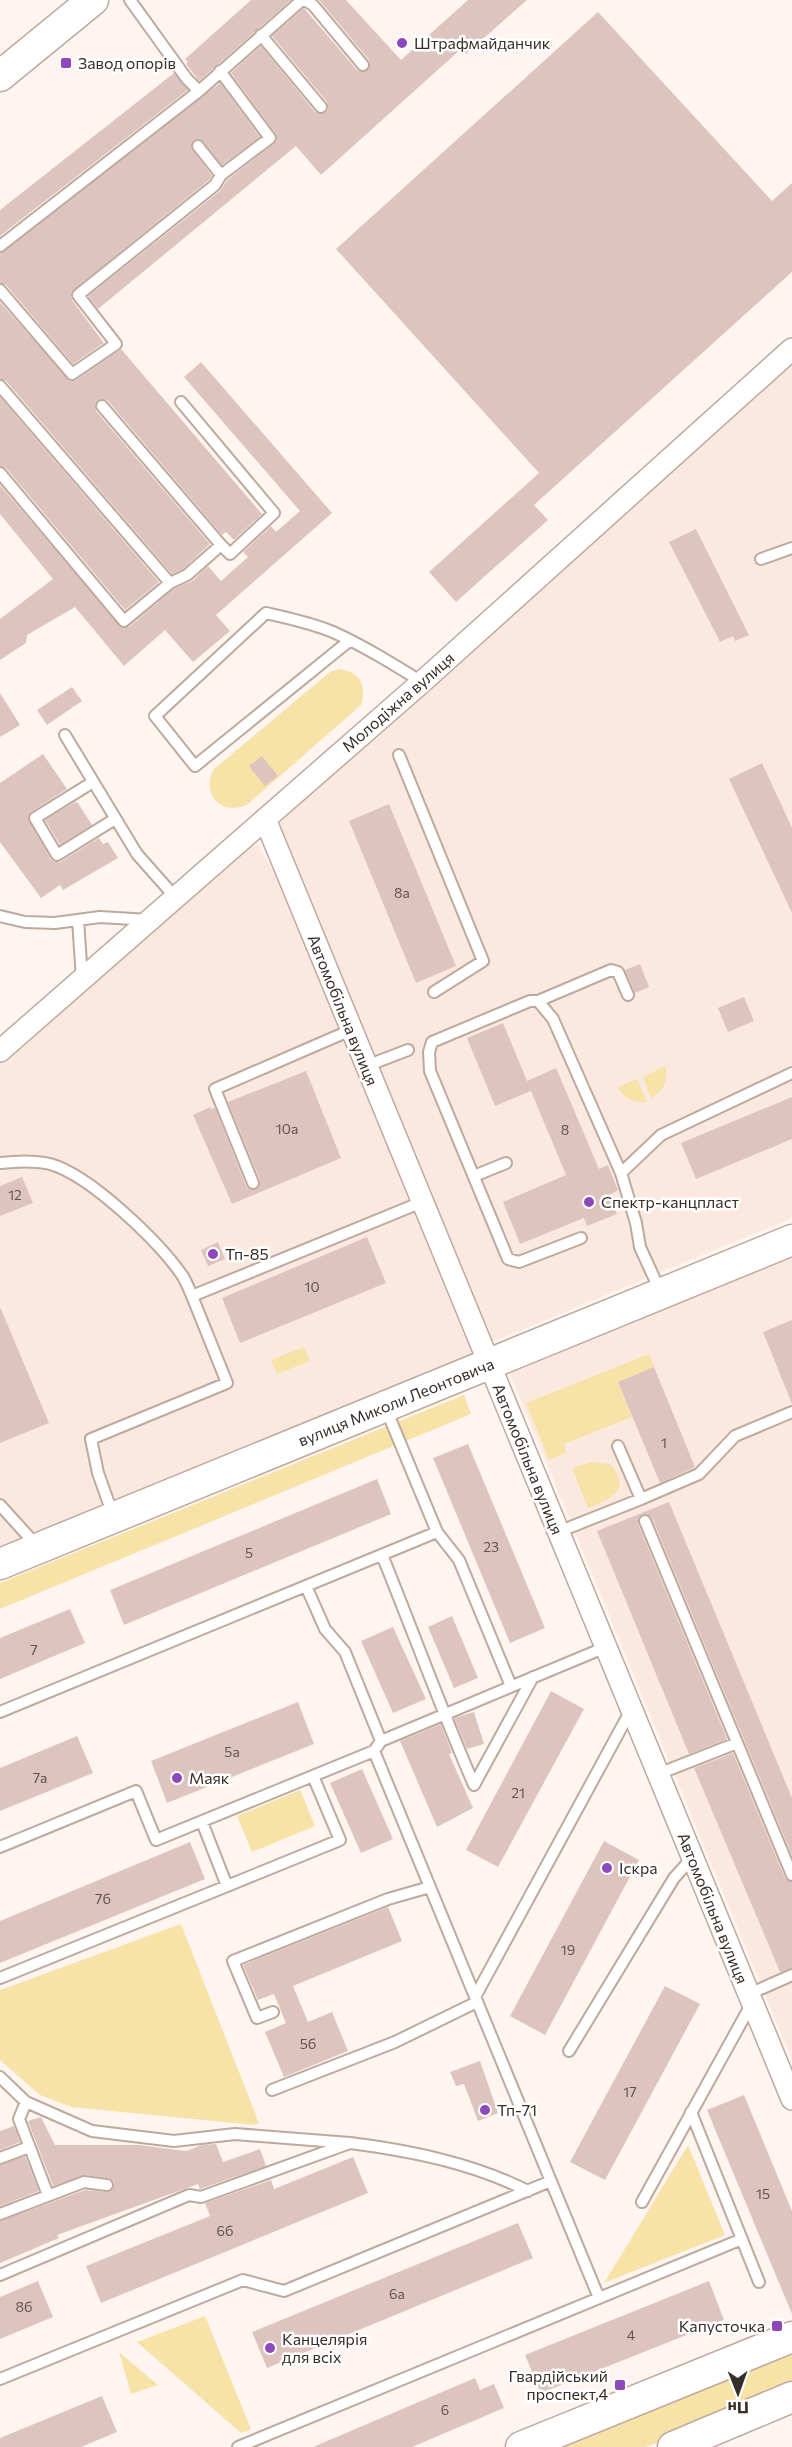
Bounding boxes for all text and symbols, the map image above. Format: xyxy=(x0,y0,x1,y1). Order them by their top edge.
place label: Штрафмайданчик xyxy=(414,33,551,52)
marker: Штрафмайданчик xyxy=(395,36,409,50)
place label: Завод опорів xyxy=(78,53,176,72)
marker: Завод опорів xyxy=(59,56,73,70)
street label: Молодіжна вулиця xyxy=(338,648,458,755)
house number: 8а xyxy=(394,884,410,901)
street label: Автомобільна вулиця xyxy=(304,931,383,1088)
house number: 10а xyxy=(276,1120,298,1137)
house number: 8 xyxy=(561,1121,569,1138)
house number: 12 xyxy=(8,1186,22,1203)
place label: Спектр-канцпласт xyxy=(601,1192,740,1211)
marker: Спектр-канцпласт xyxy=(582,1195,596,1209)
place label: Тп-85 xyxy=(225,1244,269,1263)
marker: Тп-85 xyxy=(206,1247,220,1261)
house number: 10 xyxy=(304,1278,320,1295)
street label: вулиця Миколи Леонтовича xyxy=(295,1353,497,1450)
street label: Автомобільна вулиця xyxy=(489,1380,568,1537)
house number: 1 xyxy=(661,1434,667,1451)
house number: 23 xyxy=(483,1538,499,1555)
house number: 5 xyxy=(245,1544,253,1561)
house number: 7 xyxy=(30,1641,38,1658)
house number: 5а xyxy=(224,1743,240,1760)
place label: Маяк xyxy=(189,1768,230,1787)
house number: 7а xyxy=(33,1769,47,1786)
marker: Маяк xyxy=(170,1771,184,1785)
house number: 21 xyxy=(511,1784,525,1801)
street label: Автомобільна вулиця xyxy=(674,1829,753,1986)
place label: Іскра xyxy=(619,1858,658,1877)
marker: Іскра xyxy=(600,1861,614,1875)
house number: 7б xyxy=(95,1890,111,1907)
house number: 19 xyxy=(561,1941,575,1958)
house number: 5б xyxy=(300,2035,316,2052)
house number: 17 xyxy=(623,2083,637,2100)
place label: Тп-71 xyxy=(497,2100,537,2119)
marker: Тп-71 xyxy=(478,2103,492,2117)
house number: 15 xyxy=(756,2185,770,2202)
house number: 6б xyxy=(217,2222,234,2239)
house number: 6а xyxy=(389,2285,405,2302)
house number: 8б xyxy=(16,2298,33,2315)
place label: Капусточка xyxy=(679,2316,765,2335)
marker: Капусточка xyxy=(770,2319,784,2333)
house number: 4 xyxy=(627,2326,636,2343)
place label: Канцелярiя для всiх xyxy=(282,2329,367,2366)
marker: Канцелярiя для всiх xyxy=(263,2341,277,2355)
north arrow xyxy=(708,2363,768,2423)
place label: Гвардійський проспект,4 xyxy=(508,2366,608,2403)
marker: Гвардійський проспект,4 xyxy=(613,2378,627,2392)
text: Пн xyxy=(728,2399,749,2418)
house number: 6 xyxy=(441,2401,449,2418)

